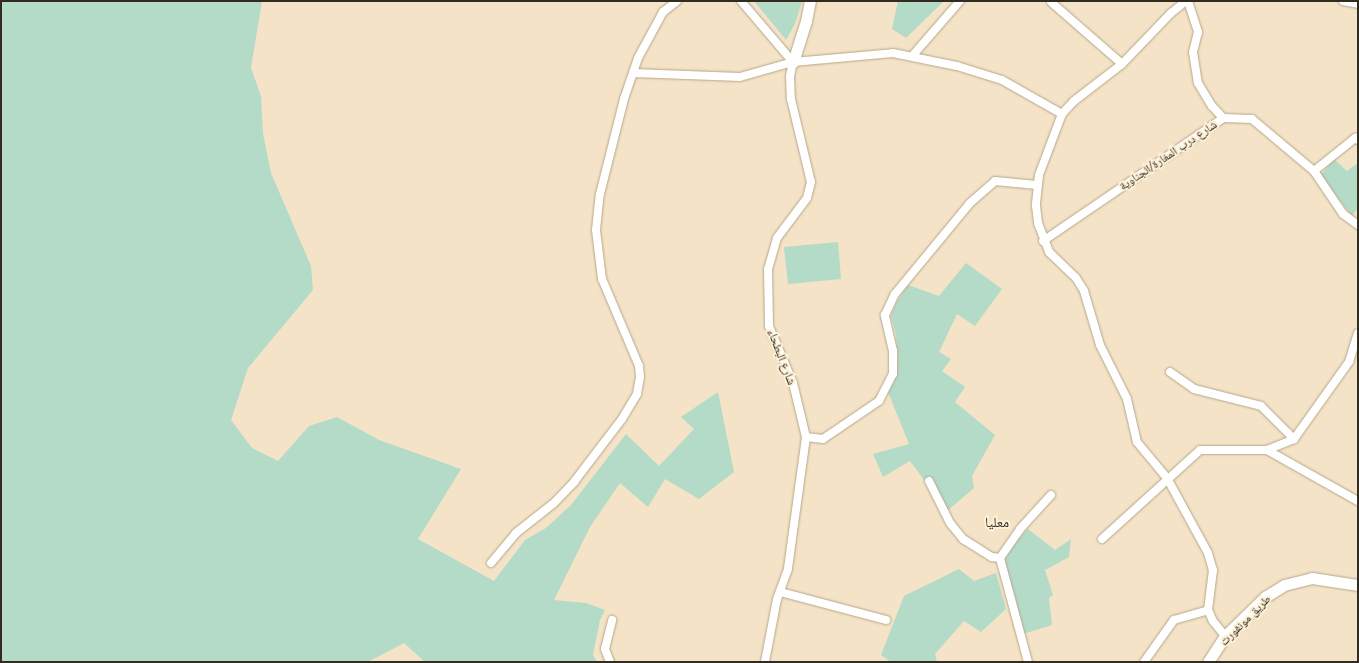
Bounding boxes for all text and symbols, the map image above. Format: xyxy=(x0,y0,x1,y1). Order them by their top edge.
street label: شارع درب المغارة/الجناوية xyxy=(1116,117,1220,193)
street label: شارع البطحاء xyxy=(765,327,799,387)
district label: معليا xyxy=(985,514,1009,530)
street label: طريق مونفورت xyxy=(1216,591,1274,649)

